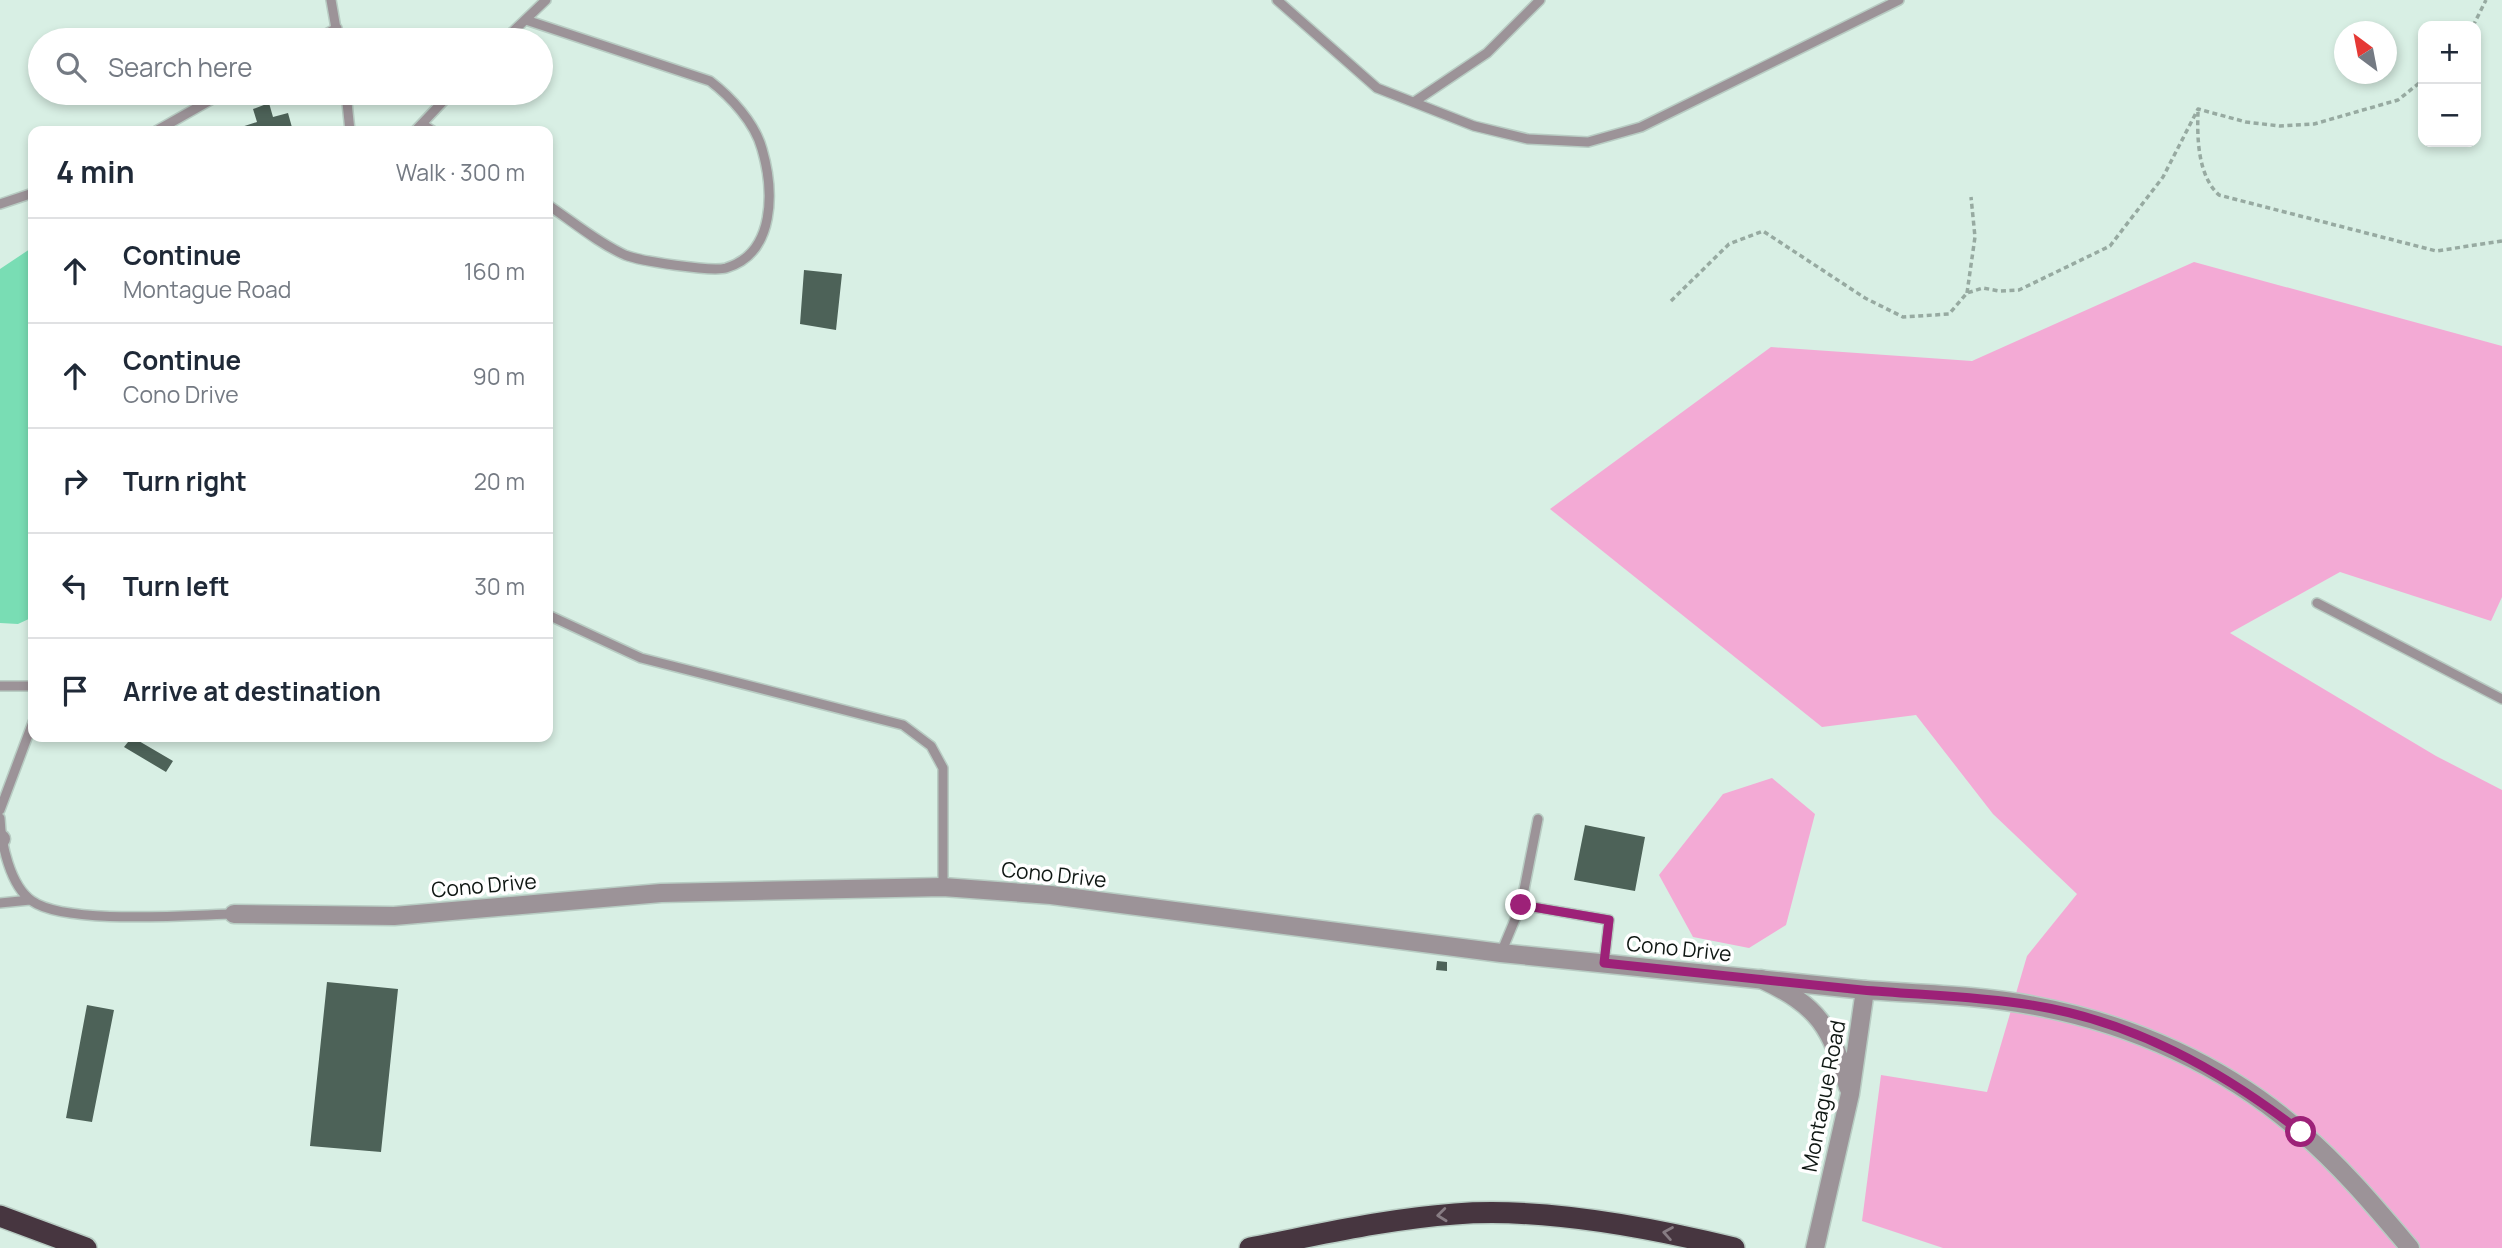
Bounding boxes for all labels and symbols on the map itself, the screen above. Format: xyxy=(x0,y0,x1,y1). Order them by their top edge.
north arrow xyxy=(2334,21,2397,84)
street label: Cono Drive xyxy=(1000,855,1108,893)
street label: Cono Drive xyxy=(430,866,538,904)
route end xyxy=(1505,889,1536,920)
street label: Cono Drive xyxy=(1625,929,1733,967)
street label: Montague Road xyxy=(1795,1018,1851,1174)
route start xyxy=(2285,1116,2316,1147)
one-way arrow xyxy=(1436,1208,1447,1223)
one-way arrow xyxy=(1662,1226,1673,1241)

